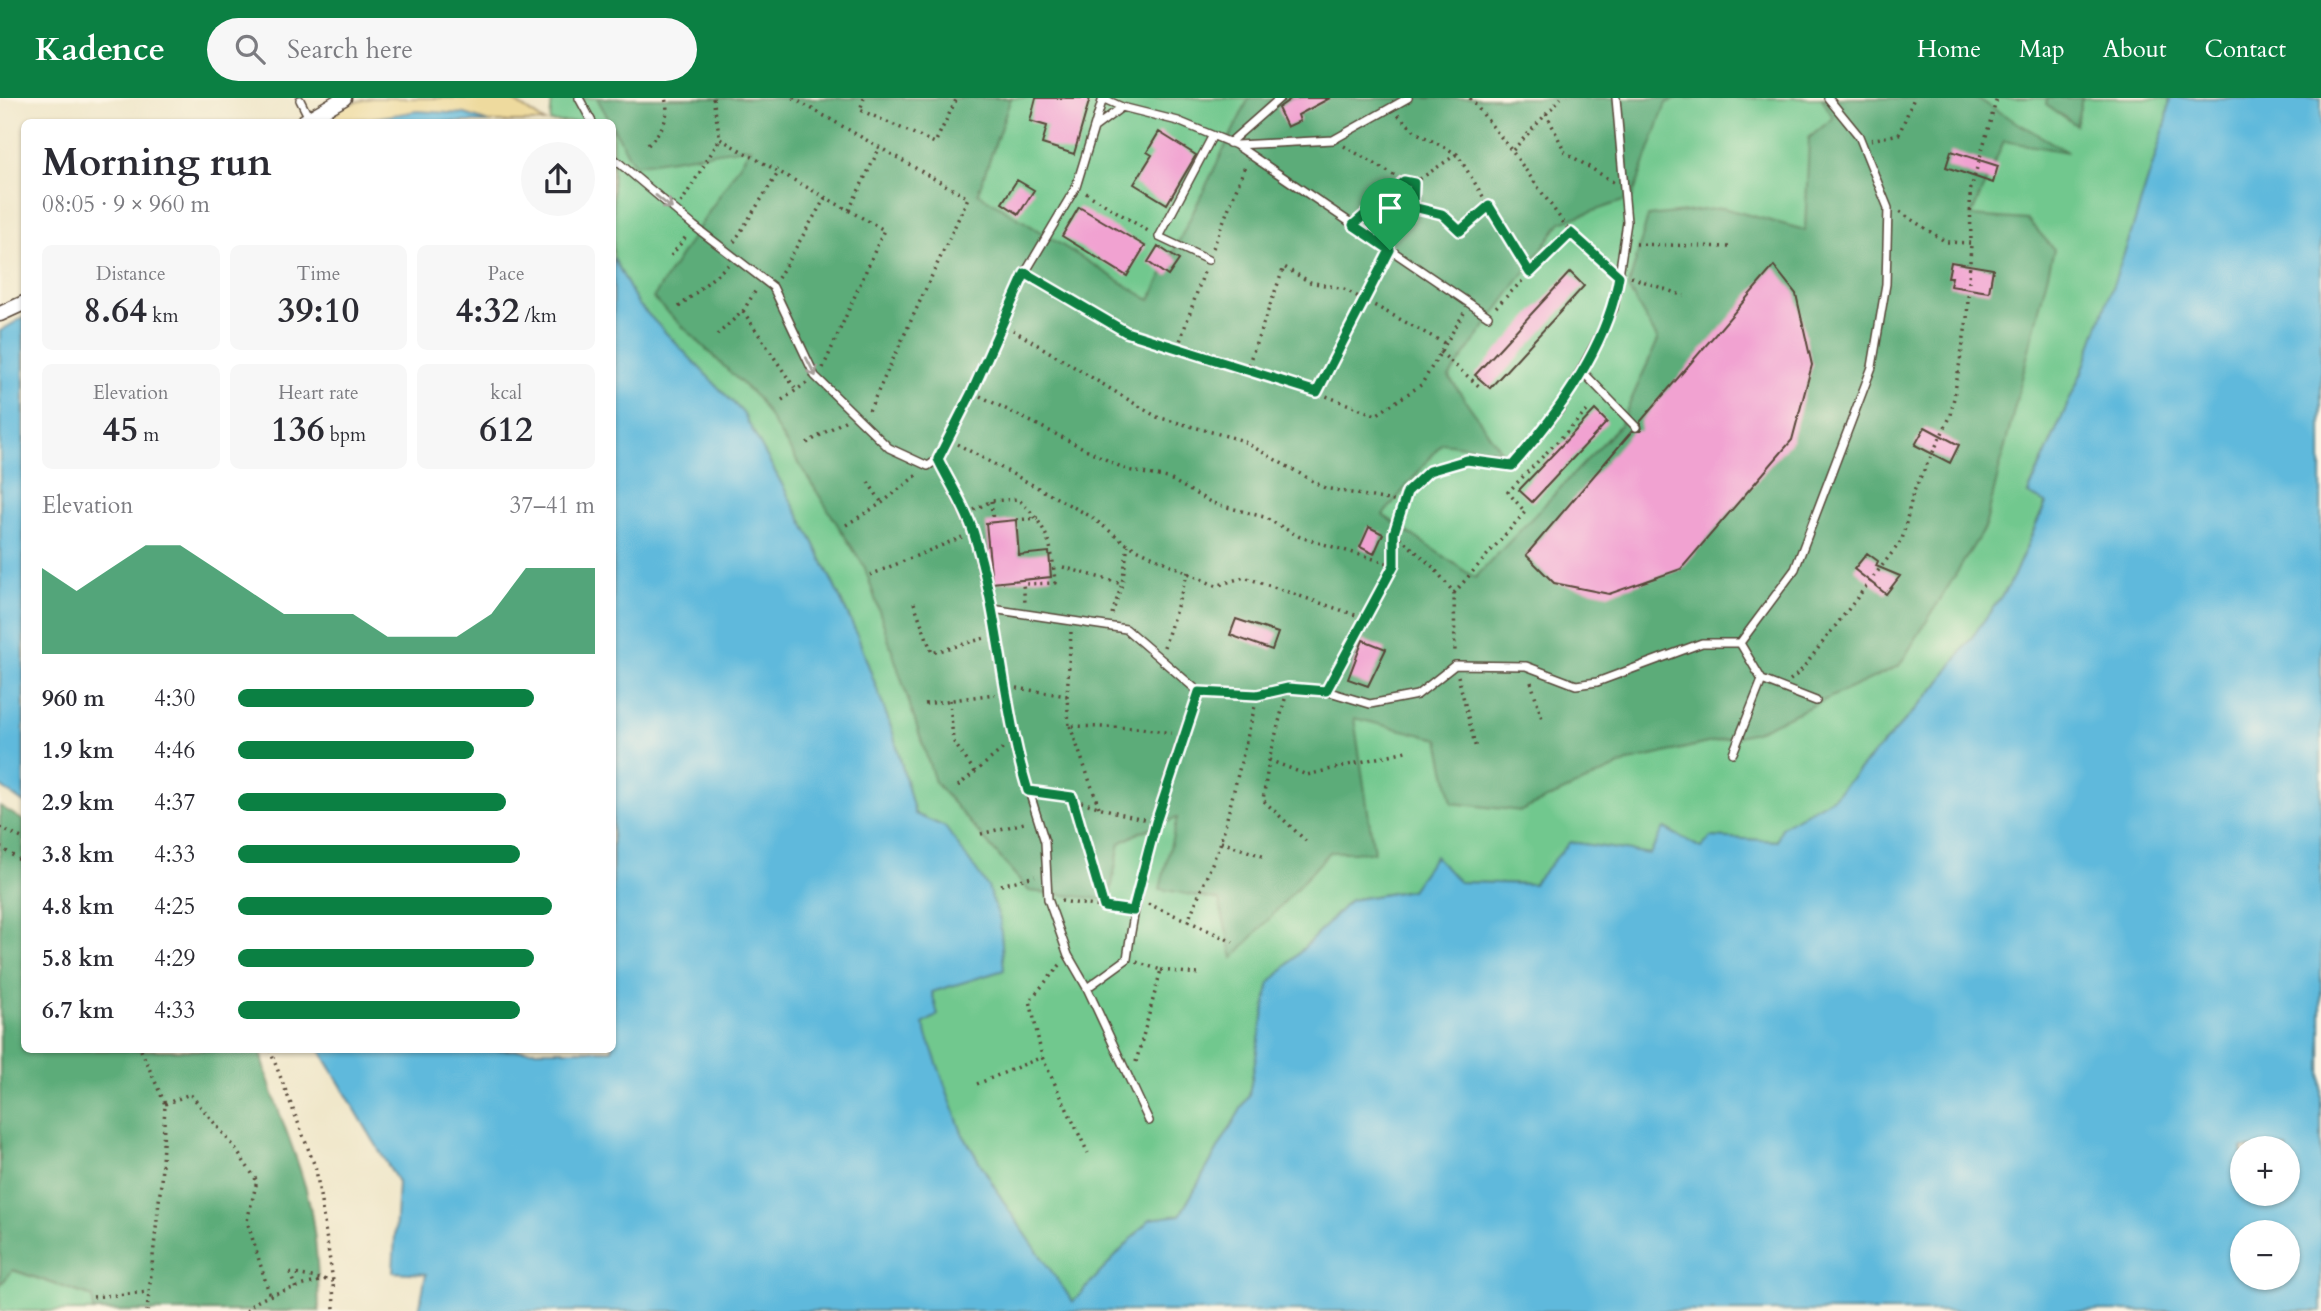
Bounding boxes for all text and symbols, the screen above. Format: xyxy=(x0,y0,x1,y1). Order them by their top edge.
search box xyxy=(207,18,697,81)
text: Kadence xyxy=(35,27,165,72)
icon: search xyxy=(231,30,269,68)
text: Search here xyxy=(287,32,413,67)
text: Home xyxy=(1917,33,1981,66)
text: Map xyxy=(2019,33,2065,66)
text: About xyxy=(2103,33,2167,66)
text: Contact xyxy=(2205,33,2286,66)
text: Morning run xyxy=(42,137,272,189)
button: share xyxy=(521,142,595,216)
pin xyxy=(1360,178,1420,250)
text: 08:05 · 9 × 960 m xyxy=(42,189,210,220)
icon: arrive xyxy=(1371,189,1409,227)
one-way arrow xyxy=(654,194,672,210)
text: Distance xyxy=(96,261,166,287)
text: Time xyxy=(297,261,340,287)
text: Pace xyxy=(488,261,525,287)
text: 8.64 xyxy=(83,287,147,335)
text: 39:10 xyxy=(278,287,359,335)
text: 4:32 xyxy=(455,287,519,335)
text: km xyxy=(147,303,178,329)
text: /km xyxy=(519,303,557,329)
one-way arrow xyxy=(805,356,819,377)
text: Elevation xyxy=(93,380,169,406)
text: Heart rate xyxy=(278,380,359,406)
text: kcal xyxy=(490,380,522,406)
text: 45 xyxy=(102,406,138,454)
text: 136 xyxy=(271,406,325,454)
text: 612 xyxy=(479,406,533,454)
text: m xyxy=(138,422,159,448)
text: bpm xyxy=(325,422,366,448)
text: Elevation xyxy=(42,490,133,521)
text: 37–41 m xyxy=(510,490,595,521)
text: 960 m xyxy=(42,683,105,714)
text: 4:30 xyxy=(154,683,195,714)
text: 1.9 km xyxy=(42,735,114,766)
text: 4:46 xyxy=(154,735,195,766)
text: 2.9 km xyxy=(42,787,114,818)
text: 4:37 xyxy=(154,787,195,818)
text: 3.8 km xyxy=(42,839,114,870)
text: 4:33 xyxy=(154,839,195,870)
text: 4.8 km xyxy=(42,891,114,922)
text: 4:25 xyxy=(154,891,195,922)
text: 5.8 km xyxy=(42,943,114,974)
text: 4:29 xyxy=(154,943,195,974)
text: 6.7 km xyxy=(42,995,114,1026)
text: 4:33 xyxy=(154,995,195,1026)
map controls xyxy=(2230,1136,2300,1290)
button: + xyxy=(2230,1136,2300,1206)
button: − xyxy=(2230,1220,2300,1290)

